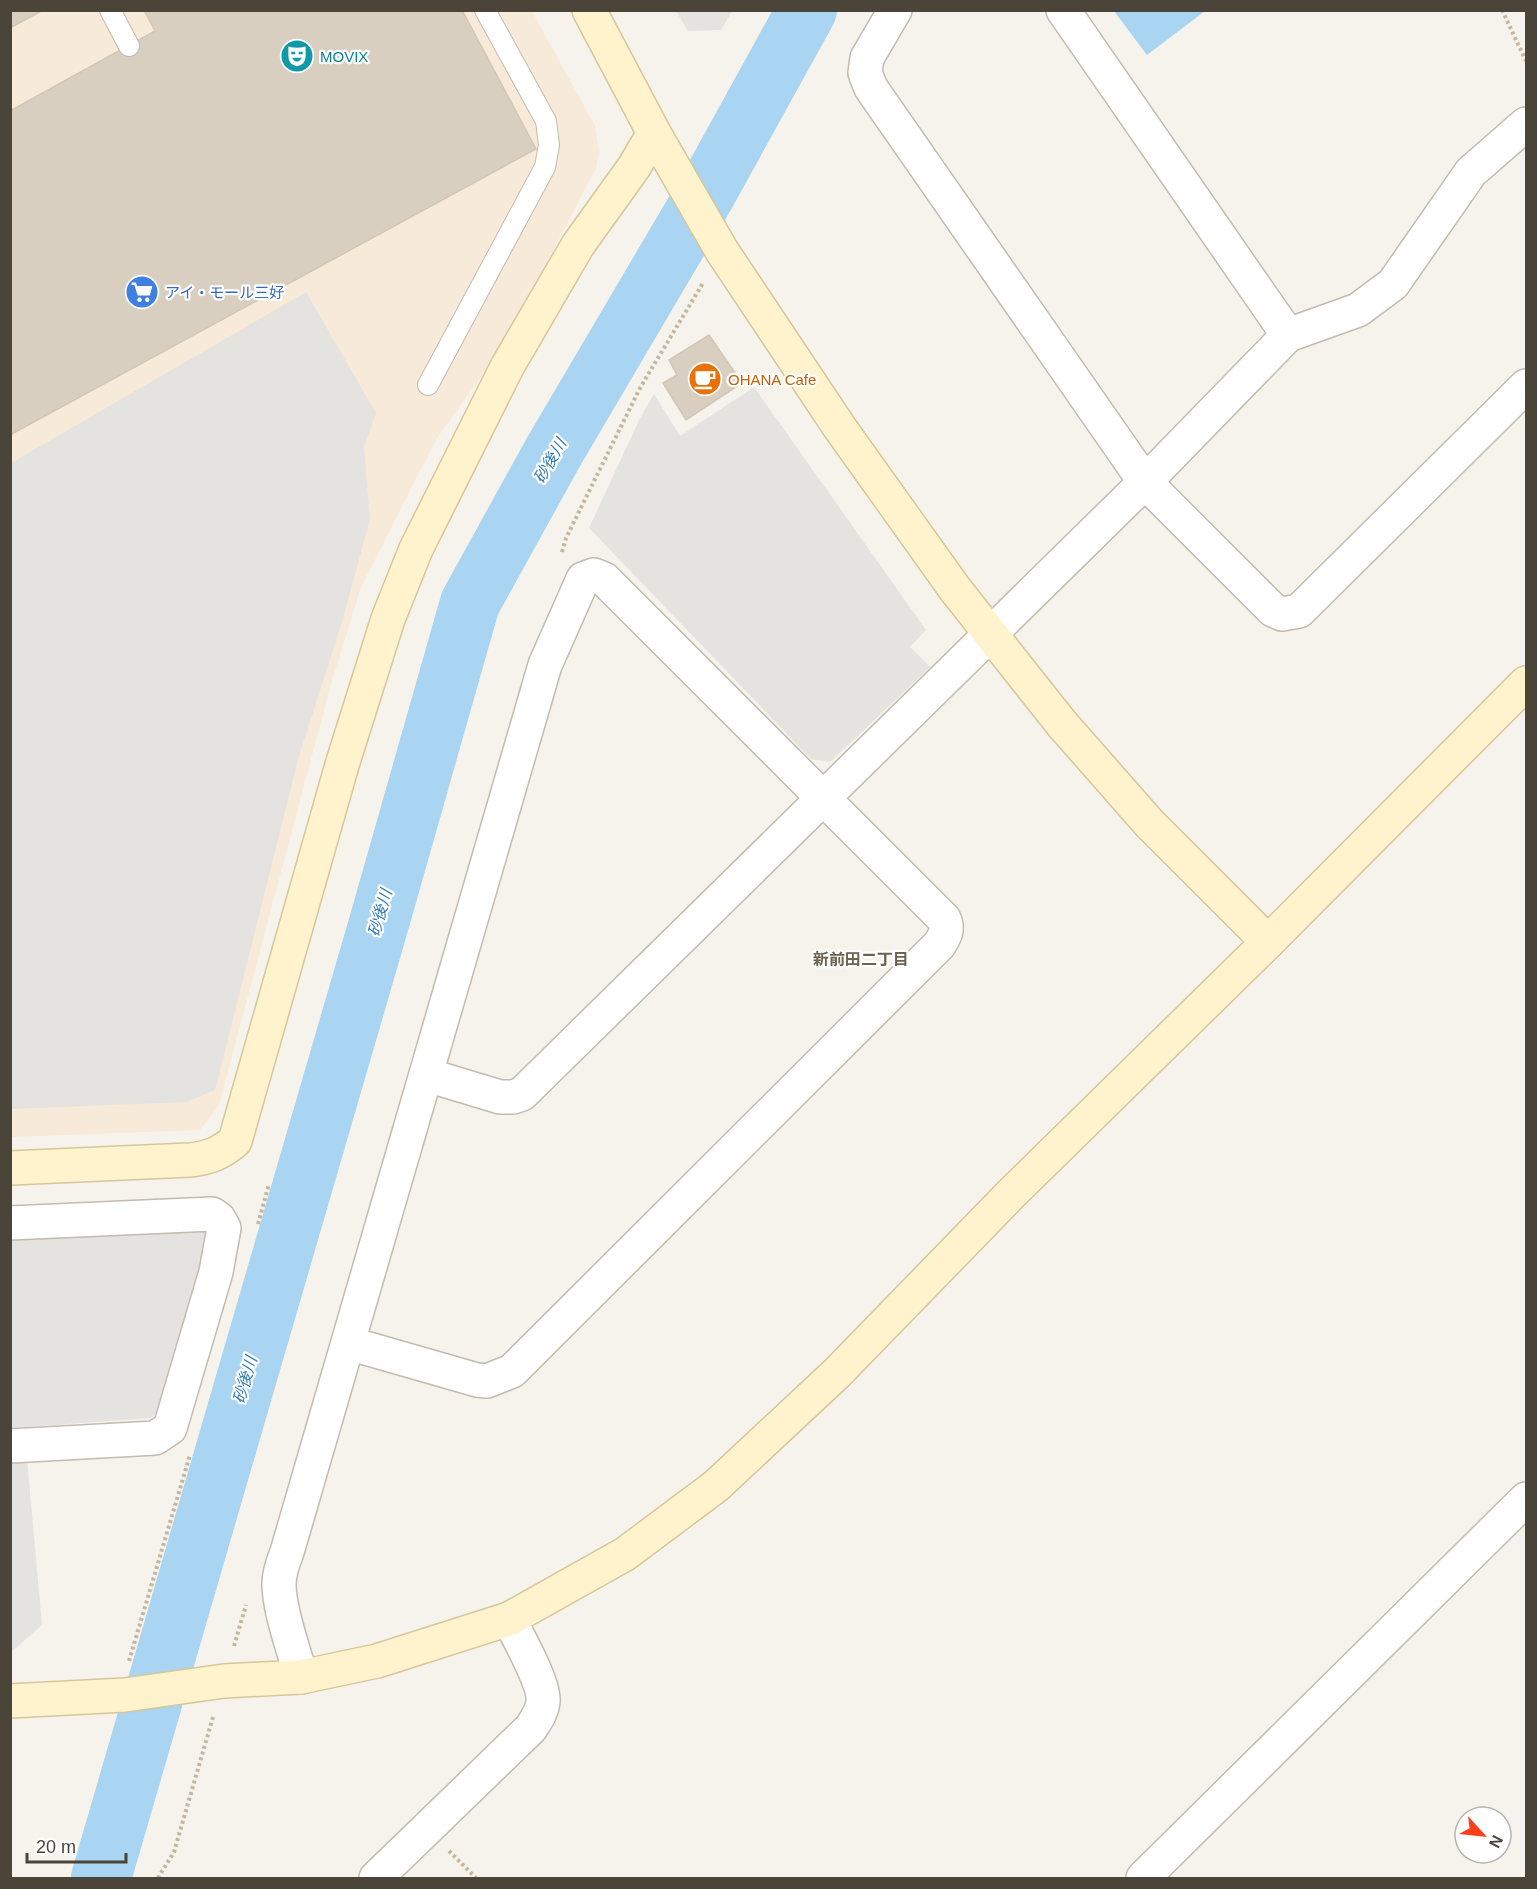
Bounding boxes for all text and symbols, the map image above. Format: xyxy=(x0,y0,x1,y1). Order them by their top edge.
theatre icon: MOVIX xyxy=(279,38,315,74)
place label: MOVIX xyxy=(320,48,368,65)
supermarket icon: アイ・モール三好 xyxy=(124,274,160,310)
place label: アイ・モール三好 xyxy=(165,284,284,301)
cafe icon: OHANA Cafe xyxy=(687,361,723,397)
place label: OHANA Cafe xyxy=(728,371,816,388)
water label: 砂後川 xyxy=(531,434,570,486)
water label: 砂後川 xyxy=(365,886,395,938)
district label: 新前田二丁目 xyxy=(813,951,909,968)
water label: 砂後川 xyxy=(230,1353,260,1405)
north arrow xyxy=(1453,1805,1513,1865)
scale bar xyxy=(27,1826,126,1864)
text: N xyxy=(1486,1833,1506,1851)
text: 20 m xyxy=(36,1837,76,1857)

